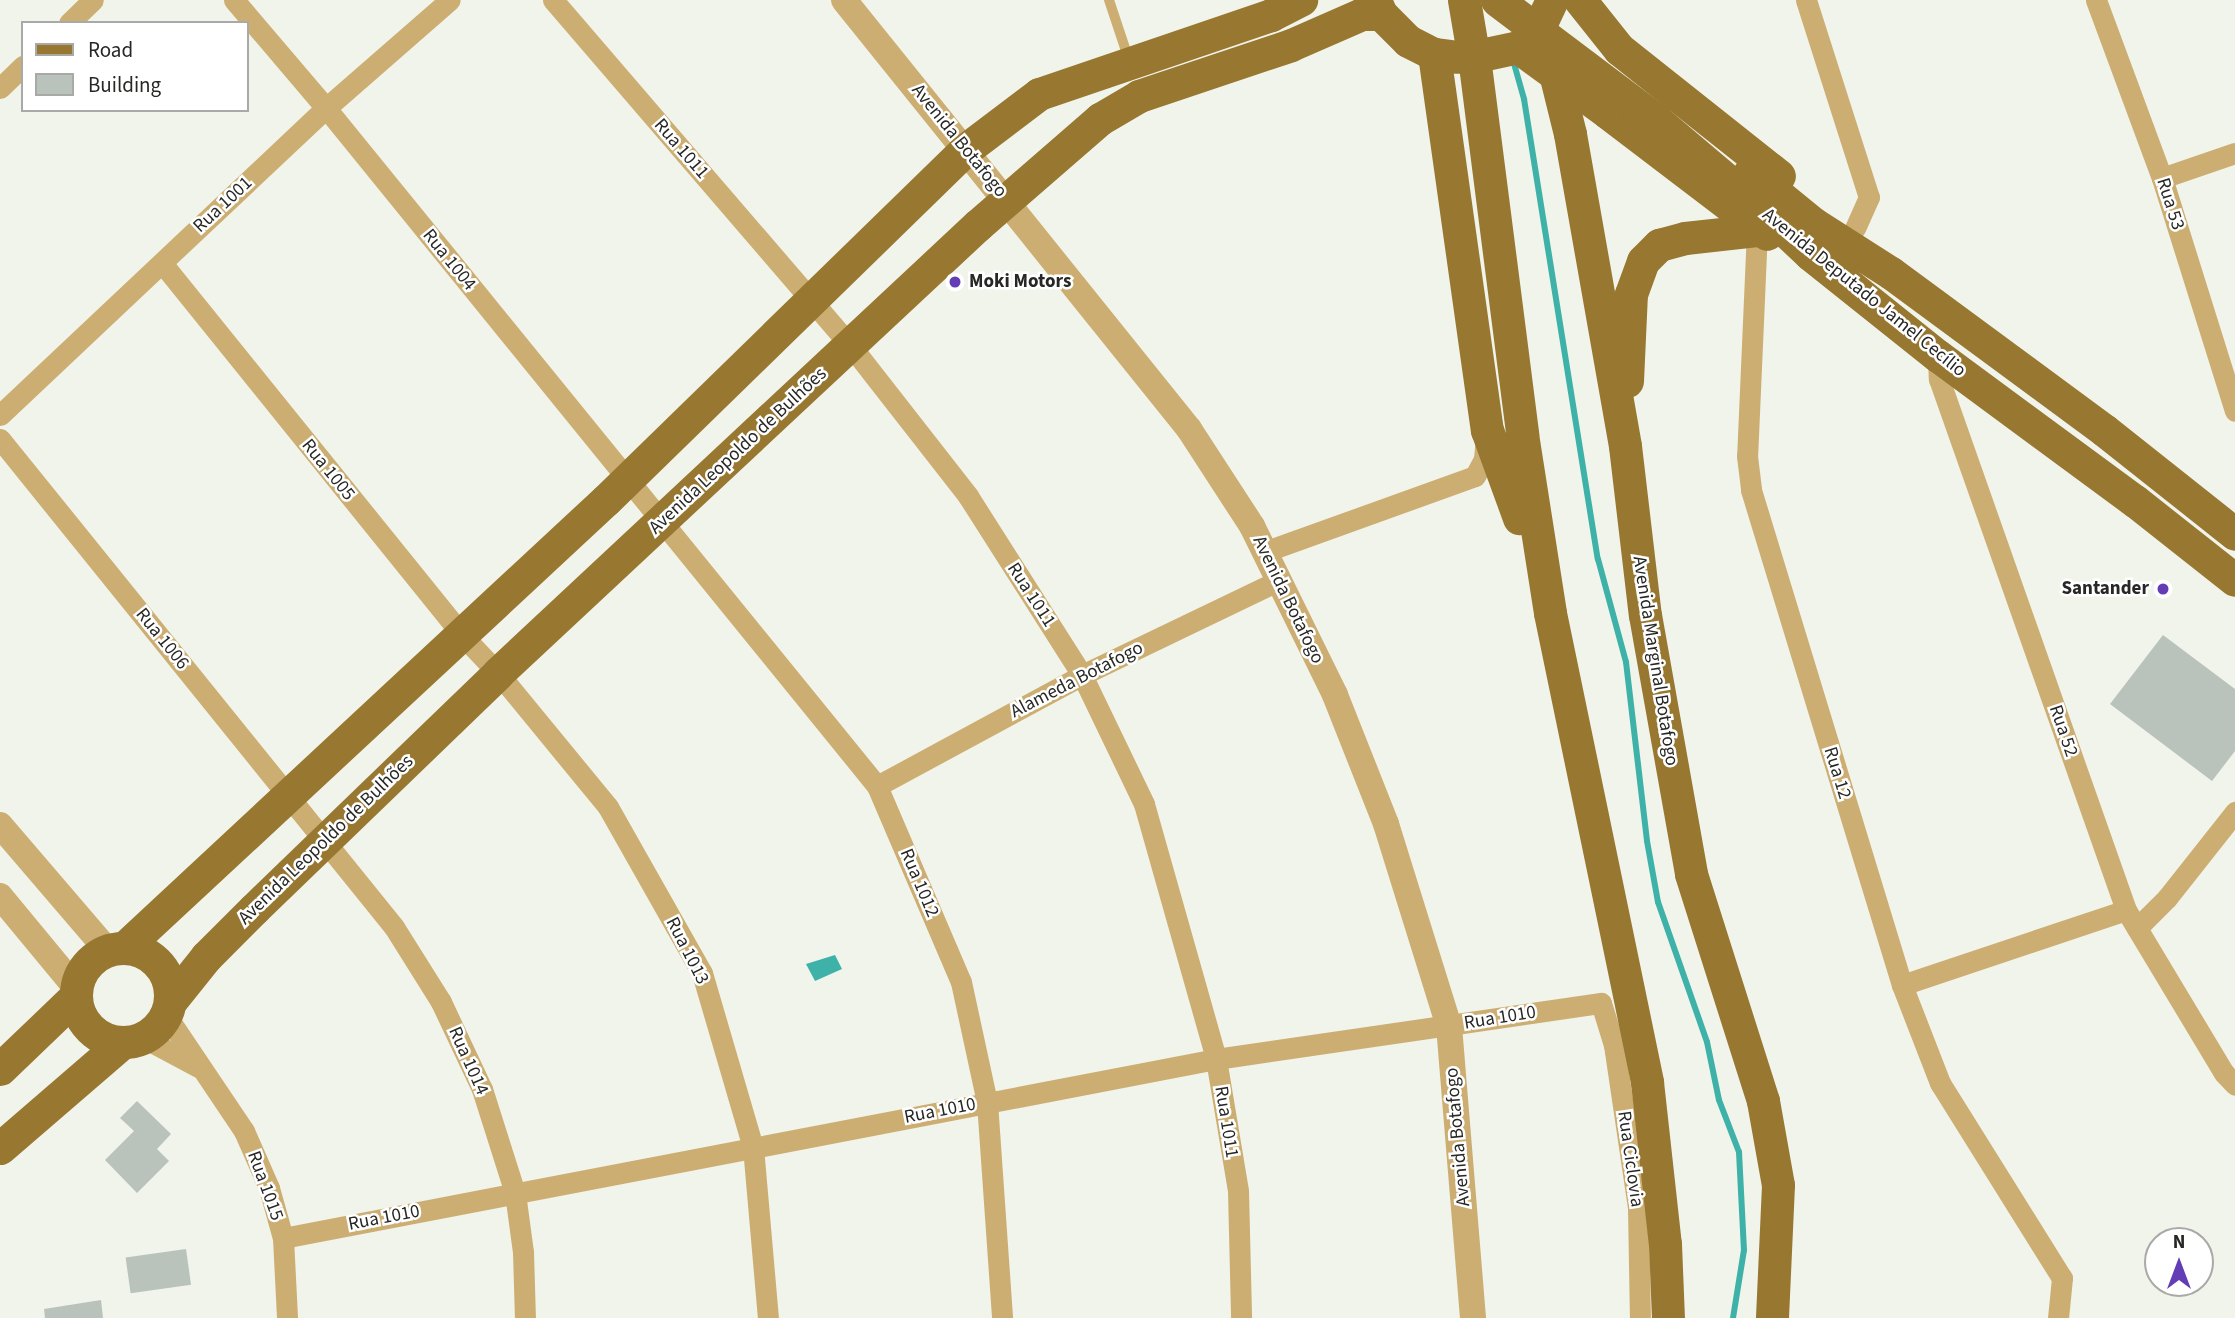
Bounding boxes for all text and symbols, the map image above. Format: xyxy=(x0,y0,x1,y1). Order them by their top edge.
legend xyxy=(21,21,248,112)
text: Road xyxy=(88,35,133,65)
text: Building xyxy=(88,70,161,100)
street label: Avenida Botafogo xyxy=(906,80,1012,202)
street label: Rua 1011 xyxy=(649,114,713,184)
street label: Rua 1001 xyxy=(189,172,257,238)
street label: Rua 53 xyxy=(2151,175,2189,233)
street label: Avenida Deputado Jamel Cecílio xyxy=(1758,204,1970,382)
street label: Rua 1004 xyxy=(417,225,481,295)
place label: Moki Motors xyxy=(969,271,1071,293)
marker: Moki Motors xyxy=(947,274,963,290)
street label: Avenida Leopoldo de Bulhões xyxy=(644,363,832,539)
street label: Rua 1005 xyxy=(296,435,360,505)
street label: Avenida Botafogo xyxy=(1247,532,1329,668)
street label: Avenida Marginal Botafogo xyxy=(1627,554,1683,768)
street label: Rua 1011 xyxy=(1002,558,1060,632)
place label: Santander xyxy=(2061,578,2149,600)
marker: Santander xyxy=(2155,581,2171,597)
street label: Rua 1006 xyxy=(130,604,194,674)
street label: Alameda Botafogo xyxy=(1007,637,1147,723)
street label: Rua 52 xyxy=(2044,702,2082,760)
street label: Rua 12 xyxy=(1818,744,1856,802)
street label: Avenida Leopoldo de Bulhões xyxy=(234,750,418,930)
street label: Rua 1012 xyxy=(894,845,944,921)
street label: Rua 1013 xyxy=(660,914,714,988)
street label: Rua 1010 xyxy=(1463,1001,1537,1035)
street label: Rua 1014 xyxy=(443,1023,493,1099)
street label: Avenida Botafogo xyxy=(1441,1067,1475,1207)
street label: Rua 1011 xyxy=(1209,1085,1243,1159)
street label: Rua 1010 xyxy=(902,1093,978,1129)
street label: Rua Ciclovia xyxy=(1612,1109,1648,1209)
street label: Rua 1015 xyxy=(242,1148,288,1224)
street label: Rua 1010 xyxy=(346,1200,422,1236)
north arrow xyxy=(2144,1227,2214,1297)
text: N xyxy=(2173,1229,2185,1256)

